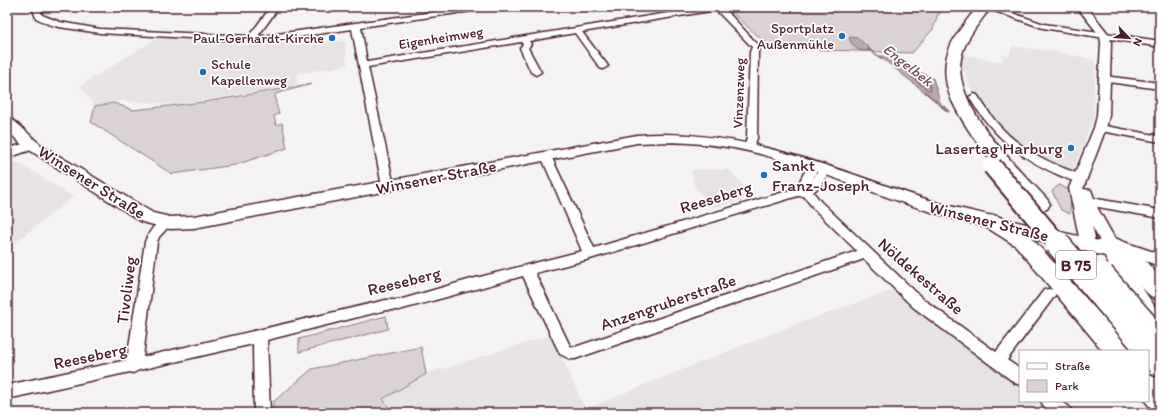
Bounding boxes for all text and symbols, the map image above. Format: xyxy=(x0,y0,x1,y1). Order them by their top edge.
north arrow xyxy=(1109,18,1149,58)
place label: Sportplatz Außenmühle xyxy=(757,20,835,53)
street label: Eigenheimweg xyxy=(397,23,485,53)
place label: Paul-Gerhardt-Kirche xyxy=(193,30,324,47)
marker: Sportplatz Außenmühle xyxy=(837,31,847,41)
marker: Paul-Gerhardt-Kirche xyxy=(327,33,337,43)
text: N xyxy=(1130,36,1145,48)
water label: Engelbek xyxy=(879,40,938,91)
place label: Schule Kapellenweg xyxy=(211,56,288,89)
street label: Vinzenzweg xyxy=(729,57,749,129)
marker: Schule Kapellenweg xyxy=(198,67,208,77)
place label: Lasertag Harburg xyxy=(935,138,1063,158)
street label: Winsener Straße xyxy=(35,141,149,223)
marker: Lasertag Harburg xyxy=(1066,143,1076,153)
street label: Winsener Straße xyxy=(374,155,498,199)
place label: Sankt Franz-Joseph xyxy=(772,155,870,195)
marker: Sankt Franz-Joseph xyxy=(759,170,769,180)
street label: Reeseberg xyxy=(677,176,755,217)
street label: Winsener Straße xyxy=(927,196,1051,246)
street label: Nöldekestraße xyxy=(874,233,968,319)
road number: B 75 xyxy=(1056,251,1096,279)
street label: Tivoliweg xyxy=(112,255,140,325)
street label: Reeseberg xyxy=(365,262,443,300)
street label: Anzengruberstraße xyxy=(597,269,739,335)
street label: Reeseberg xyxy=(51,338,129,374)
legend xyxy=(1019,350,1149,402)
text: Straße xyxy=(1055,359,1090,373)
text: Park xyxy=(1055,379,1079,393)

